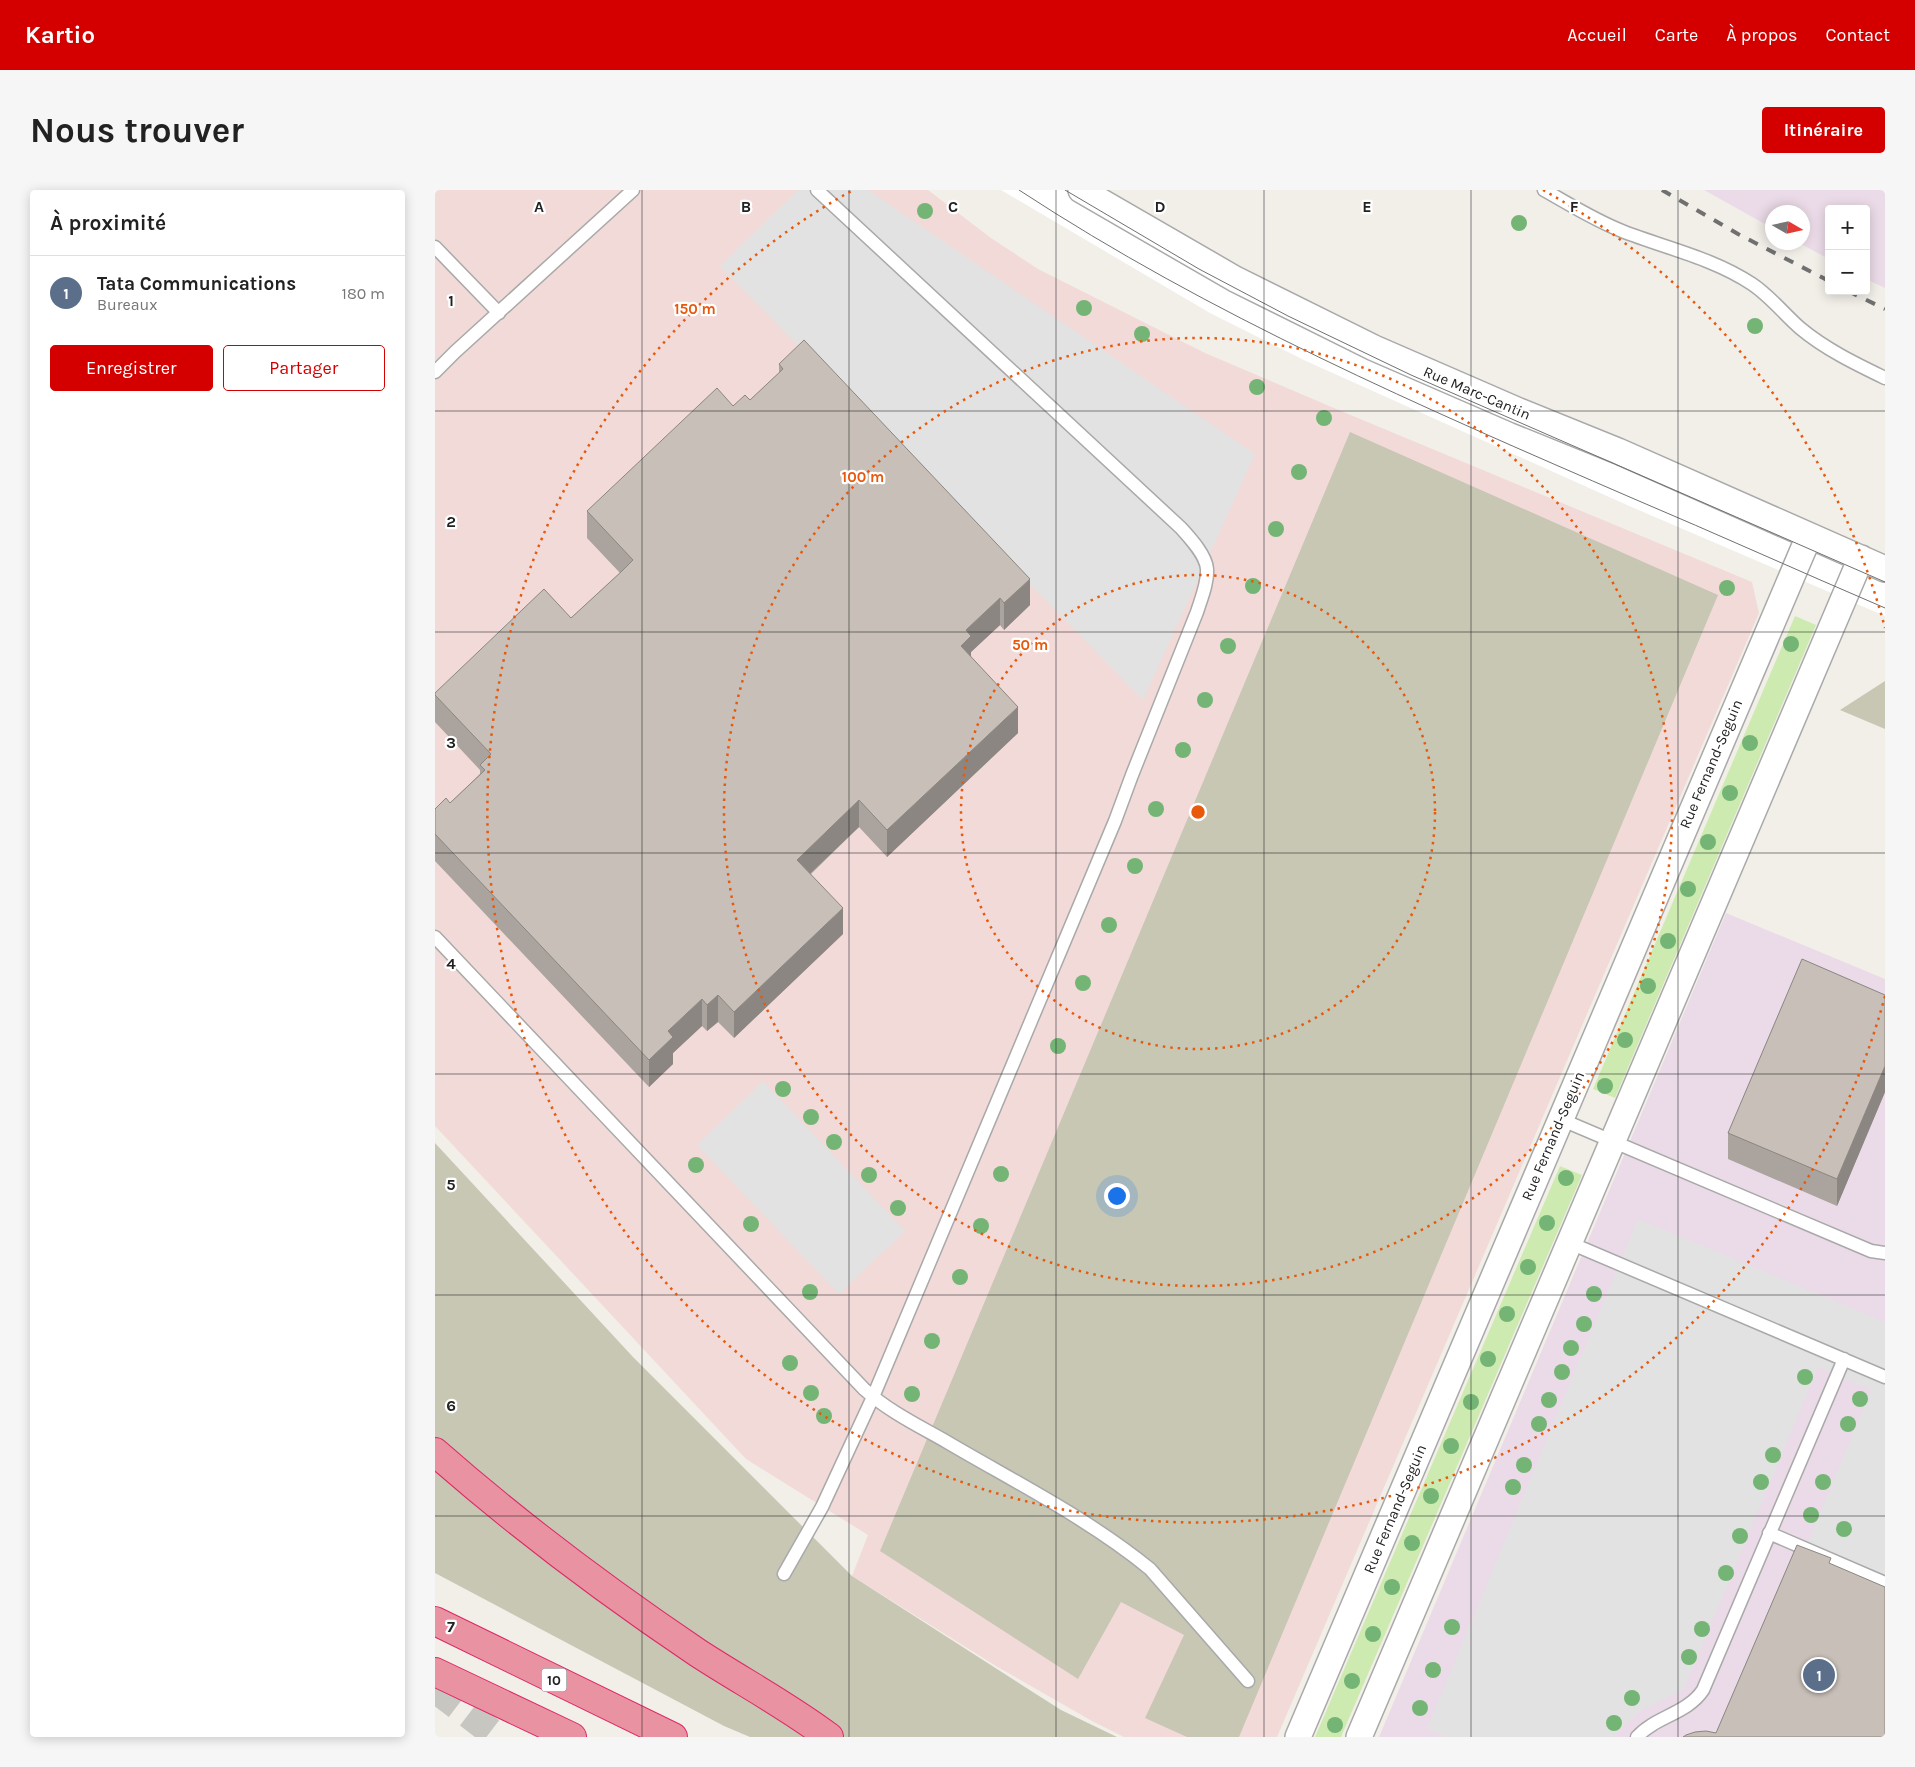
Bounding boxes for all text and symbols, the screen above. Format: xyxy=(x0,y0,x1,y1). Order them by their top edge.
text: Kartio xyxy=(25,21,95,49)
text: Accueil xyxy=(1567,24,1627,46)
text: Carte xyxy=(1655,24,1698,46)
text: À propos xyxy=(1726,24,1798,46)
text: Contact xyxy=(1826,24,1890,46)
button: Itinéraire xyxy=(1762,107,1885,153)
text: Nous trouver xyxy=(30,110,244,151)
text: A xyxy=(534,197,544,216)
text: B xyxy=(741,197,751,216)
text: C xyxy=(948,197,958,216)
text: D xyxy=(1155,197,1166,216)
text: E xyxy=(1362,197,1372,216)
text: F xyxy=(1570,197,1579,216)
north arrow xyxy=(1765,205,1810,250)
map controls xyxy=(1825,205,1870,295)
button: + xyxy=(1825,205,1870,250)
text: À proximité xyxy=(50,211,166,235)
button: − xyxy=(1825,250,1870,295)
text: Tata Communications xyxy=(97,273,296,295)
text: 1 xyxy=(63,284,69,303)
text: 180 m xyxy=(342,284,385,303)
text: 1 xyxy=(448,291,454,310)
text: Bureaux xyxy=(97,295,157,314)
text: 150 m xyxy=(674,300,716,318)
button: Enregistrer xyxy=(50,345,213,391)
button: Partager xyxy=(223,345,385,391)
street label: Rue Marc-Cantin xyxy=(1421,362,1533,424)
text: 100 m xyxy=(842,468,884,486)
text: 2 xyxy=(446,512,456,531)
text: 50 m xyxy=(1012,636,1048,654)
street label: Rue Fernand-Seguin xyxy=(1676,697,1746,831)
text: 3 xyxy=(446,733,456,752)
centre of rings xyxy=(1189,803,1207,821)
text: 4 xyxy=(446,954,456,973)
street label: Rue Fernand-Seguin xyxy=(1518,1069,1588,1203)
text: 5 xyxy=(446,1175,456,1194)
your location xyxy=(1104,1183,1130,1209)
text: 6 xyxy=(446,1396,456,1415)
street label: Rue Fernand-Seguin xyxy=(1360,1442,1430,1576)
text: 7 xyxy=(447,1617,455,1636)
pin: 1 xyxy=(1803,1656,1835,1694)
road number: 10 xyxy=(541,1668,567,1692)

